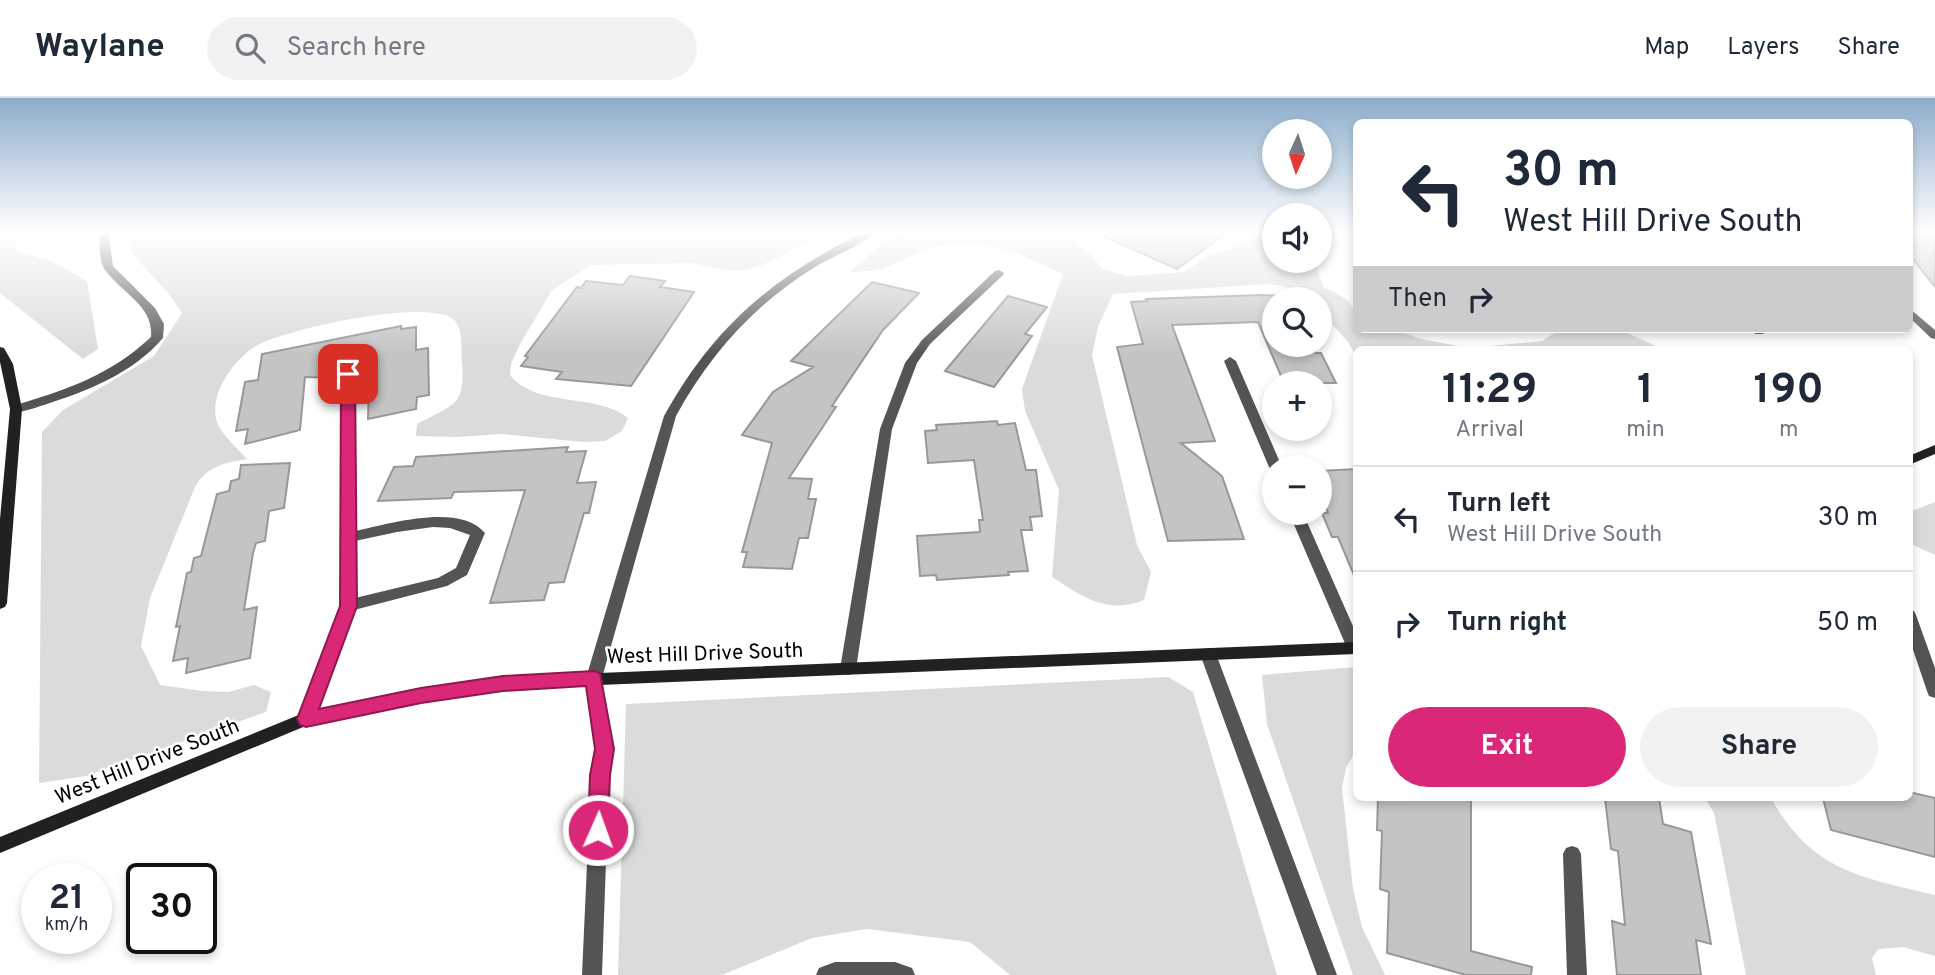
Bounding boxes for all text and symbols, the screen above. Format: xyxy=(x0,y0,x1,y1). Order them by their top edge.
search box xyxy=(207,17,697,80)
text: Waylane xyxy=(35,27,165,69)
icon: search xyxy=(231,29,269,67)
text: Search here xyxy=(287,32,426,65)
text: Map xyxy=(1644,33,1689,63)
text: Layers xyxy=(1727,33,1799,63)
text: Share xyxy=(1837,33,1900,63)
north arrow xyxy=(1262,119,1332,189)
map controls xyxy=(1262,119,1332,525)
text: 30 m xyxy=(1503,142,1619,204)
icon: left xyxy=(1388,147,1479,238)
button: sound xyxy=(1262,203,1332,273)
text: West Hill Drive South xyxy=(1503,203,1803,243)
icon: right xyxy=(1461,280,1499,318)
text: Then xyxy=(1388,283,1447,316)
button: search xyxy=(1262,287,1332,357)
pin xyxy=(318,344,378,404)
icon: arrive xyxy=(329,355,367,393)
text: 11:29 xyxy=(1442,365,1537,418)
text: 1 xyxy=(1637,365,1654,418)
text: 190 xyxy=(1754,365,1824,418)
button: + xyxy=(1262,371,1332,441)
text: Arrival xyxy=(1455,416,1524,445)
text: min xyxy=(1626,416,1665,445)
text: m xyxy=(1779,416,1799,445)
button: − xyxy=(1262,455,1332,525)
text: Turn left xyxy=(1447,488,1551,521)
icon: left xyxy=(1388,500,1426,538)
text: 30 m xyxy=(1818,502,1878,535)
text: West Hill Drive South xyxy=(1447,521,1662,550)
icon: right xyxy=(1388,605,1426,643)
text: Turn right xyxy=(1447,607,1567,640)
text: 50 m xyxy=(1817,607,1878,640)
street label: West Hill Drive South xyxy=(606,638,804,671)
button: Exit xyxy=(1388,707,1626,787)
button: Share xyxy=(1640,707,1878,787)
street label: West Hill Drive South xyxy=(51,713,244,812)
position arrow xyxy=(561,793,635,867)
speed limit sign: 30 xyxy=(126,863,217,954)
text: 21 xyxy=(49,877,84,921)
text: km/h xyxy=(45,914,88,937)

